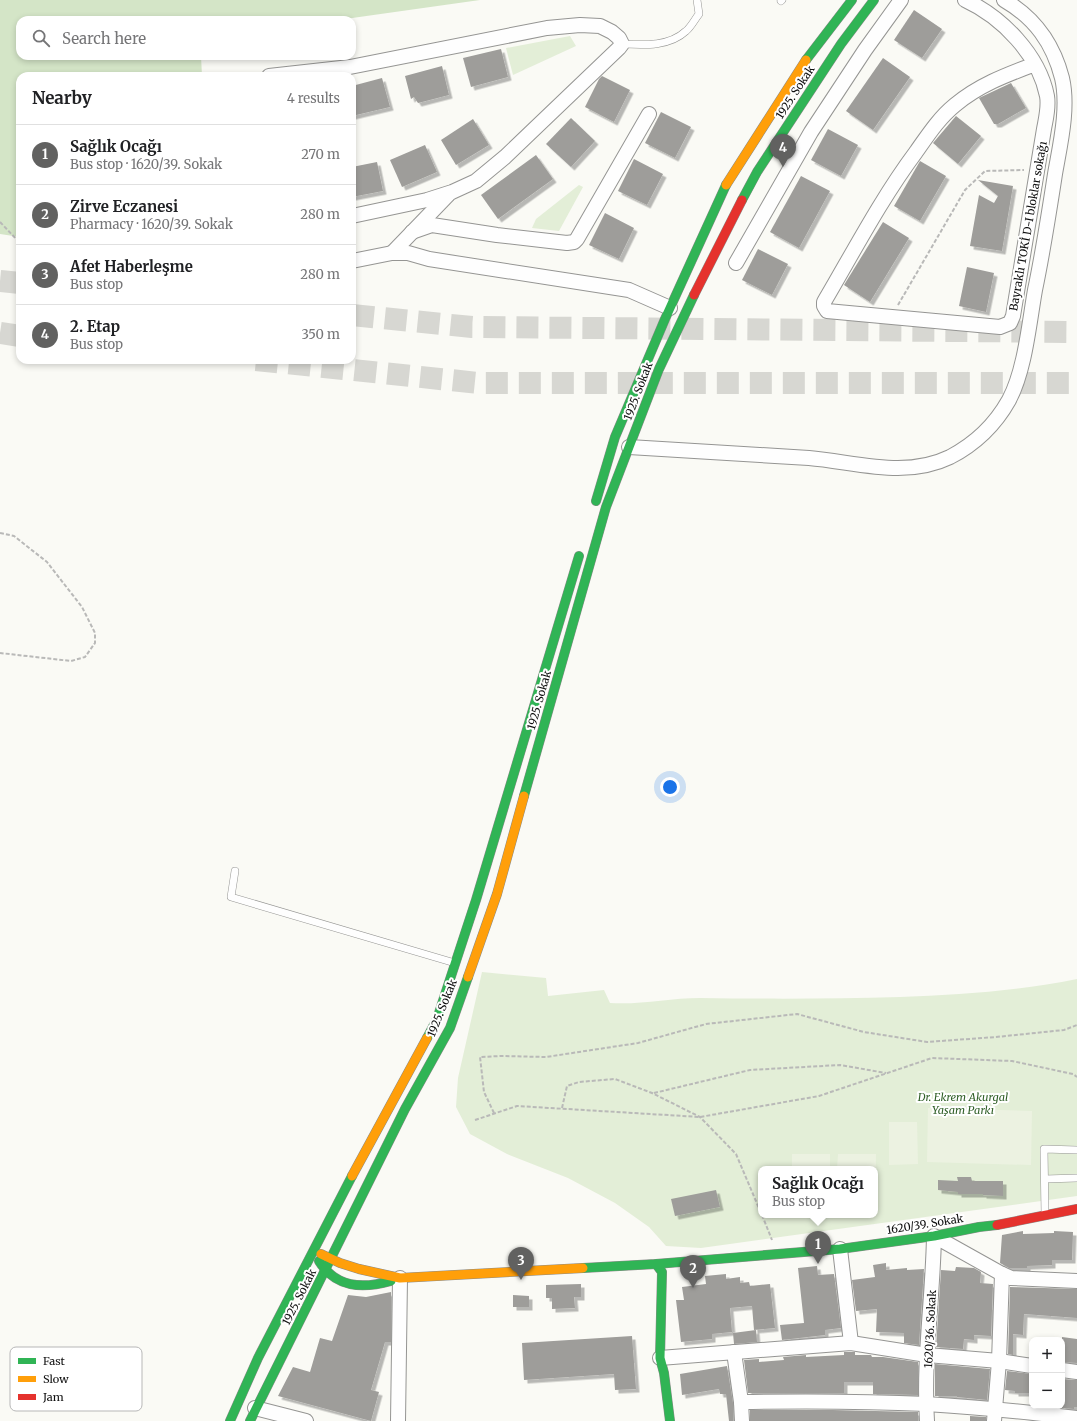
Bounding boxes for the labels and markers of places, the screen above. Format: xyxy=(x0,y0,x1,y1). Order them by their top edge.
pin: 4 xyxy=(770,134,796,167)
pin: 1 xyxy=(805,1231,831,1264)
pin: 3 xyxy=(508,1247,534,1280)
pin: 2 xyxy=(680,1255,706,1288)

